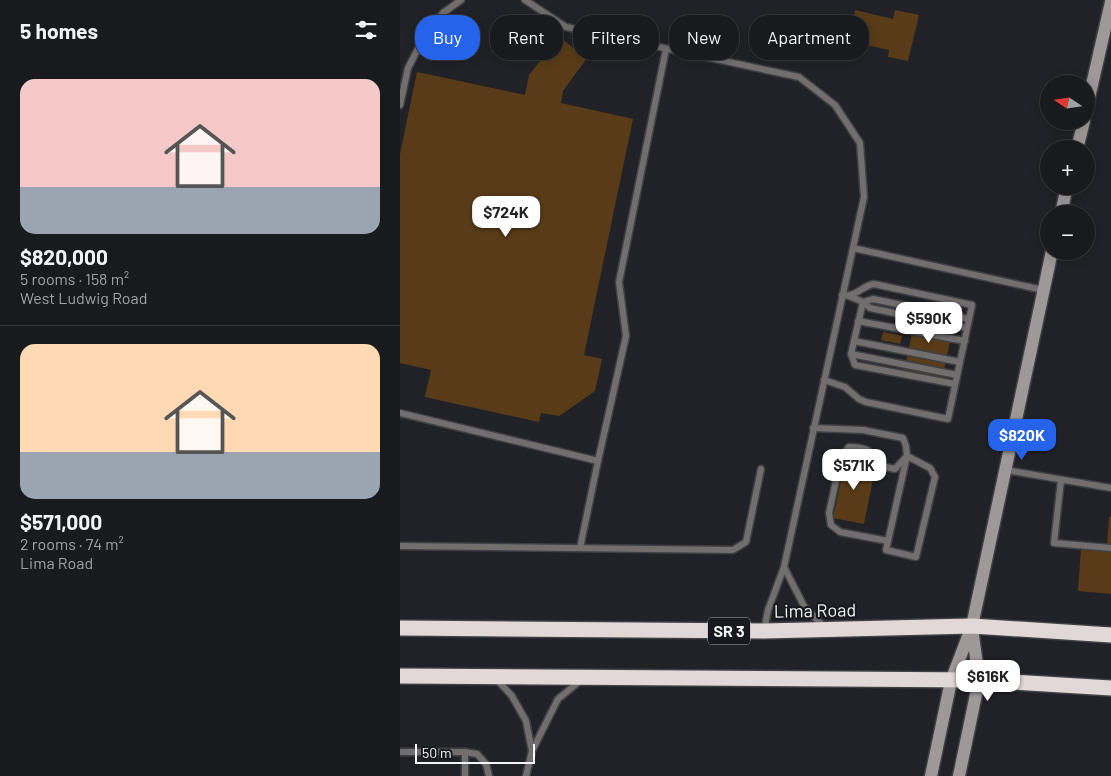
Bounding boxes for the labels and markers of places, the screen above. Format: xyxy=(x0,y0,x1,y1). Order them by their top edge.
pin: $724K xyxy=(471,196,541,238)
pin: $590K xyxy=(894,302,964,344)
pin: $820K xyxy=(987,418,1057,461)
pin: $571K xyxy=(819,448,889,491)
pin: $616K xyxy=(953,660,1023,702)

